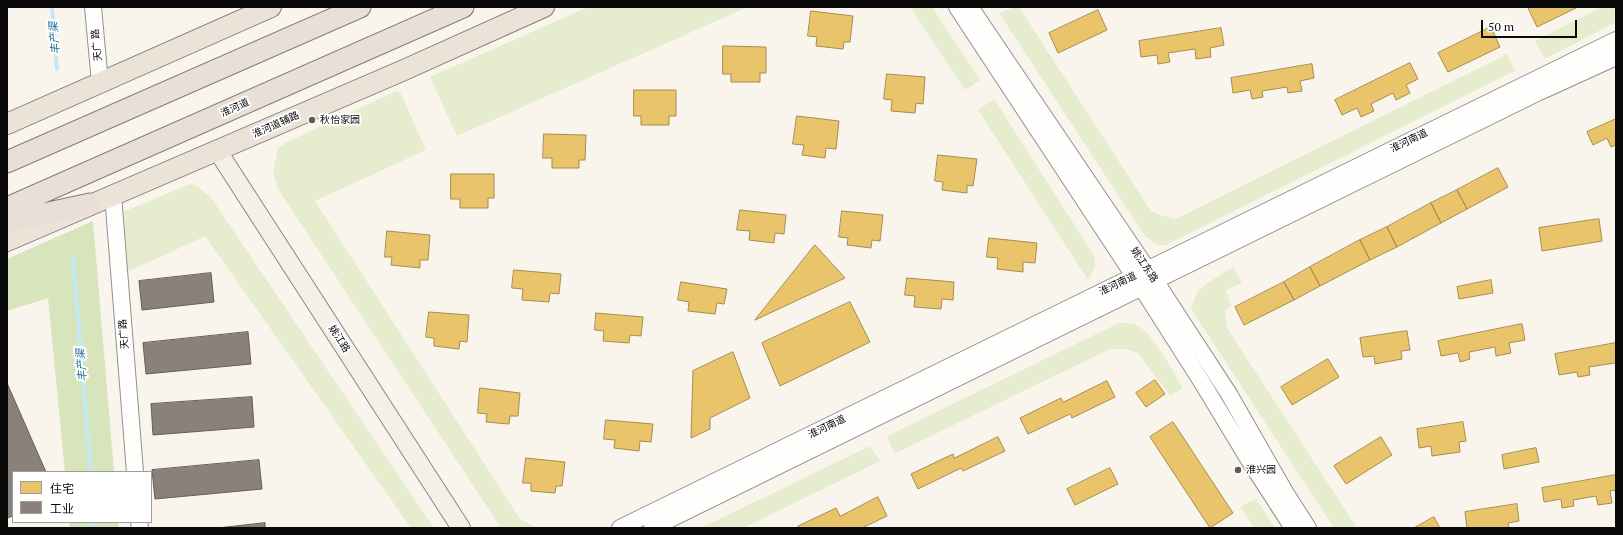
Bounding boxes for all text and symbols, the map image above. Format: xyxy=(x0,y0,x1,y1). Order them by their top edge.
scale bar xyxy=(1483,12,1579,38)
text: 50 m xyxy=(1488,19,1514,34)
water label: 丰产渠 xyxy=(47,21,63,55)
street label: 天广 路 xyxy=(89,28,105,62)
street label: 淮河道 xyxy=(219,96,251,120)
street label: 淮河道辅路 xyxy=(251,109,301,141)
place label: 秋怡家园 xyxy=(320,114,360,126)
marker: 秋怡家园 xyxy=(307,115,317,125)
street label: 淮河南道 xyxy=(1388,127,1430,155)
street label: 姚江东路 xyxy=(1128,245,1160,285)
street label: 淮河南道 xyxy=(1097,270,1139,298)
street label: 天广路 xyxy=(117,319,131,349)
street label: 姚江路 xyxy=(326,323,352,355)
water label: 丰产渠 xyxy=(74,348,90,382)
street label: 淮河南道 xyxy=(806,413,848,441)
place label: 淮兴园 xyxy=(1246,464,1276,476)
marker: 淮兴园 xyxy=(1233,465,1243,475)
legend xyxy=(12,471,152,523)
text: 住宅 xyxy=(50,481,74,496)
text: 工业 xyxy=(50,501,74,516)

